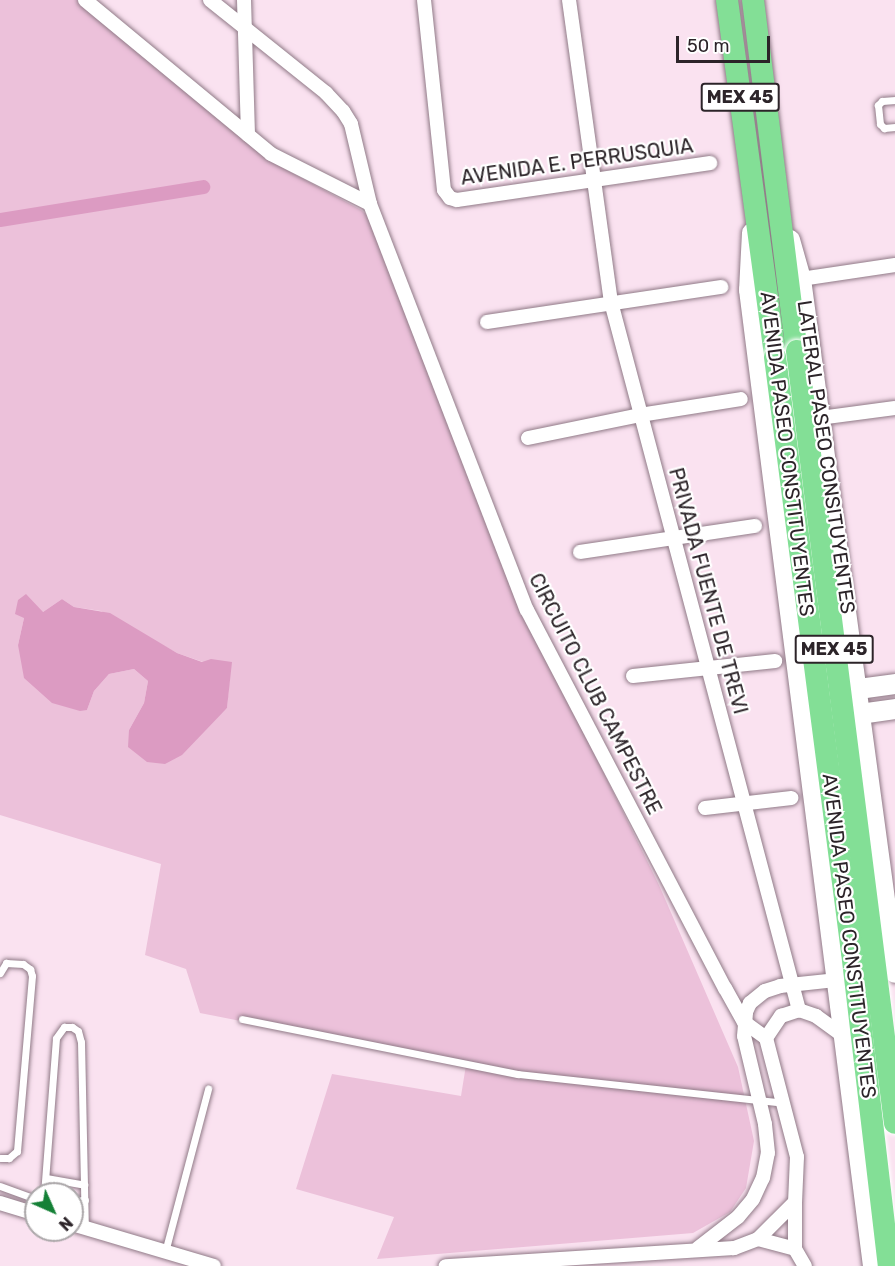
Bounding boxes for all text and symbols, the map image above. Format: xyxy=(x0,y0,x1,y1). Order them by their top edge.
scale bar xyxy=(679,24,774,62)
text: 50 m xyxy=(687,35,730,57)
road number: MEX 45 xyxy=(700,82,780,112)
street label: AVENIDA E. PERRUSQUIA xyxy=(459,134,695,190)
street label: AVENIDA PASEO CONSTITUYENTES xyxy=(755,290,819,618)
street label: LATERAL PASEO CONSITUYENTES xyxy=(792,298,860,616)
street label: PRIVADA FUENTE DE TREVI xyxy=(663,465,753,717)
street label: CIRCUITO CLUB CAMPESTRE xyxy=(524,569,666,819)
road number: MEX 45 xyxy=(794,634,874,664)
street label: AVENIDA PASEO CONSTITUYENTES xyxy=(817,772,881,1100)
north arrow xyxy=(24,1182,84,1242)
text: N xyxy=(55,1213,76,1234)

